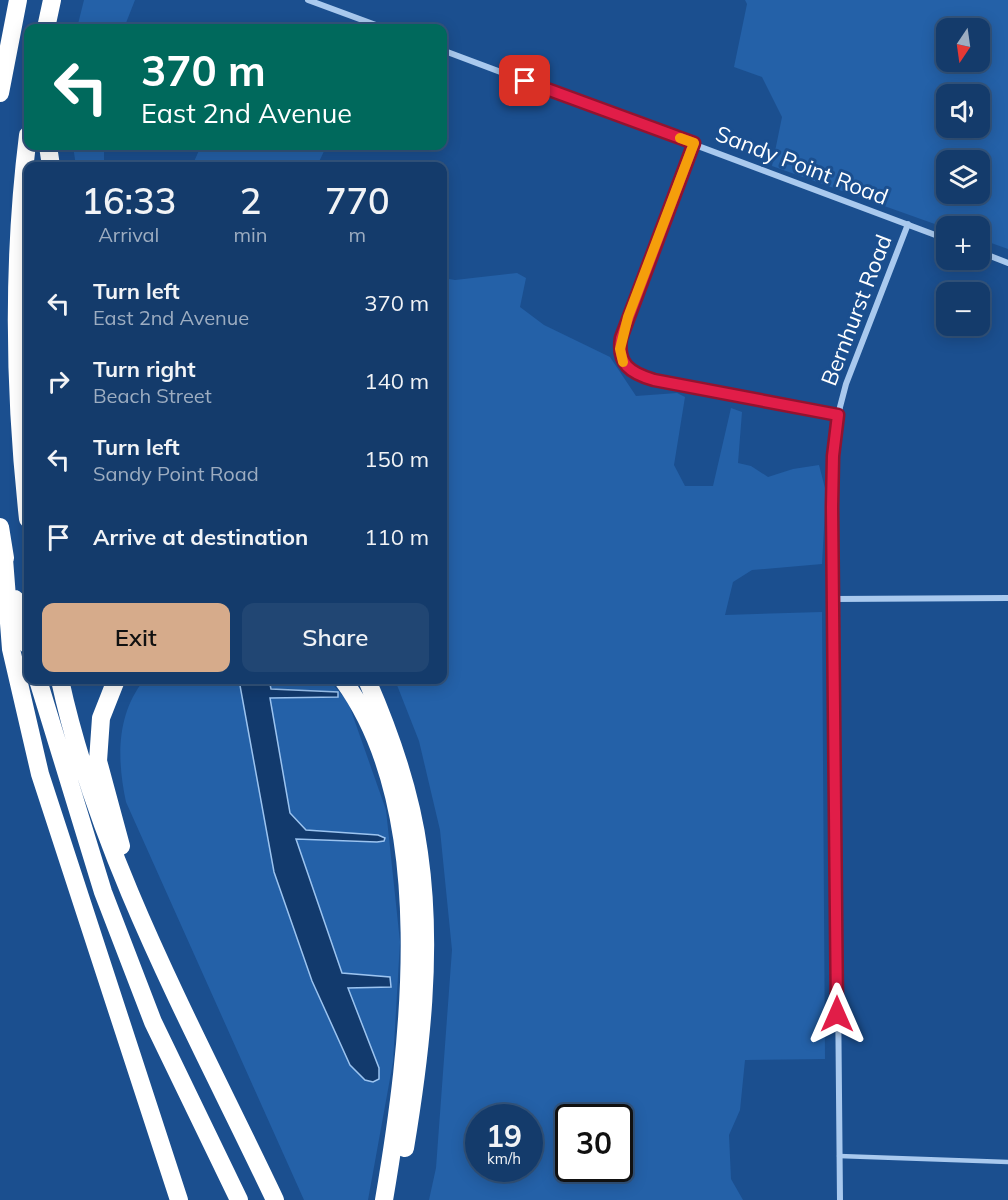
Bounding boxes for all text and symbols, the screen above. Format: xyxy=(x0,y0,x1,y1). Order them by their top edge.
north arrow xyxy=(936,18,990,72)
map controls xyxy=(936,18,990,336)
text: 370 m xyxy=(141,44,266,97)
icon: left xyxy=(42,48,120,126)
pin xyxy=(499,55,550,106)
icon: arrive xyxy=(508,64,541,97)
button: sound xyxy=(936,84,990,138)
text: East 2nd Avenue xyxy=(141,96,352,130)
street label: Sandy Point Road xyxy=(712,119,892,211)
button: layers xyxy=(936,150,990,204)
text: 16:33 xyxy=(81,178,176,223)
text: 2 xyxy=(240,178,261,223)
text: 770 xyxy=(325,178,390,223)
button: + xyxy=(936,216,990,270)
text: Arrival xyxy=(98,222,159,247)
text: min xyxy=(234,222,268,247)
text: m xyxy=(349,222,366,247)
street label: Bernhurst Road xyxy=(814,231,898,389)
text: Turn left xyxy=(93,277,180,305)
button: − xyxy=(936,282,990,336)
icon: left xyxy=(42,287,75,320)
text: 370 m xyxy=(364,289,429,317)
text: East 2nd Avenue xyxy=(93,305,249,330)
text: Turn right xyxy=(93,355,196,383)
icon: right xyxy=(42,365,75,398)
text: 140 m xyxy=(364,367,429,395)
text: Beach Street xyxy=(93,383,212,408)
text: Turn left xyxy=(93,433,180,461)
icon: left xyxy=(42,443,75,476)
text: 150 m xyxy=(364,445,429,473)
text: Sandy Point Road xyxy=(93,461,259,486)
icon: arrive xyxy=(42,521,75,554)
text: Arrive at destination xyxy=(93,523,308,551)
text: 110 m xyxy=(364,523,429,551)
button: Exit xyxy=(42,603,230,672)
button: Share xyxy=(242,603,429,672)
position arrow xyxy=(805,982,869,1046)
speed limit sign: 30 xyxy=(555,1104,633,1182)
text: 19 xyxy=(486,1117,522,1155)
text: km/h xyxy=(487,1149,521,1168)

